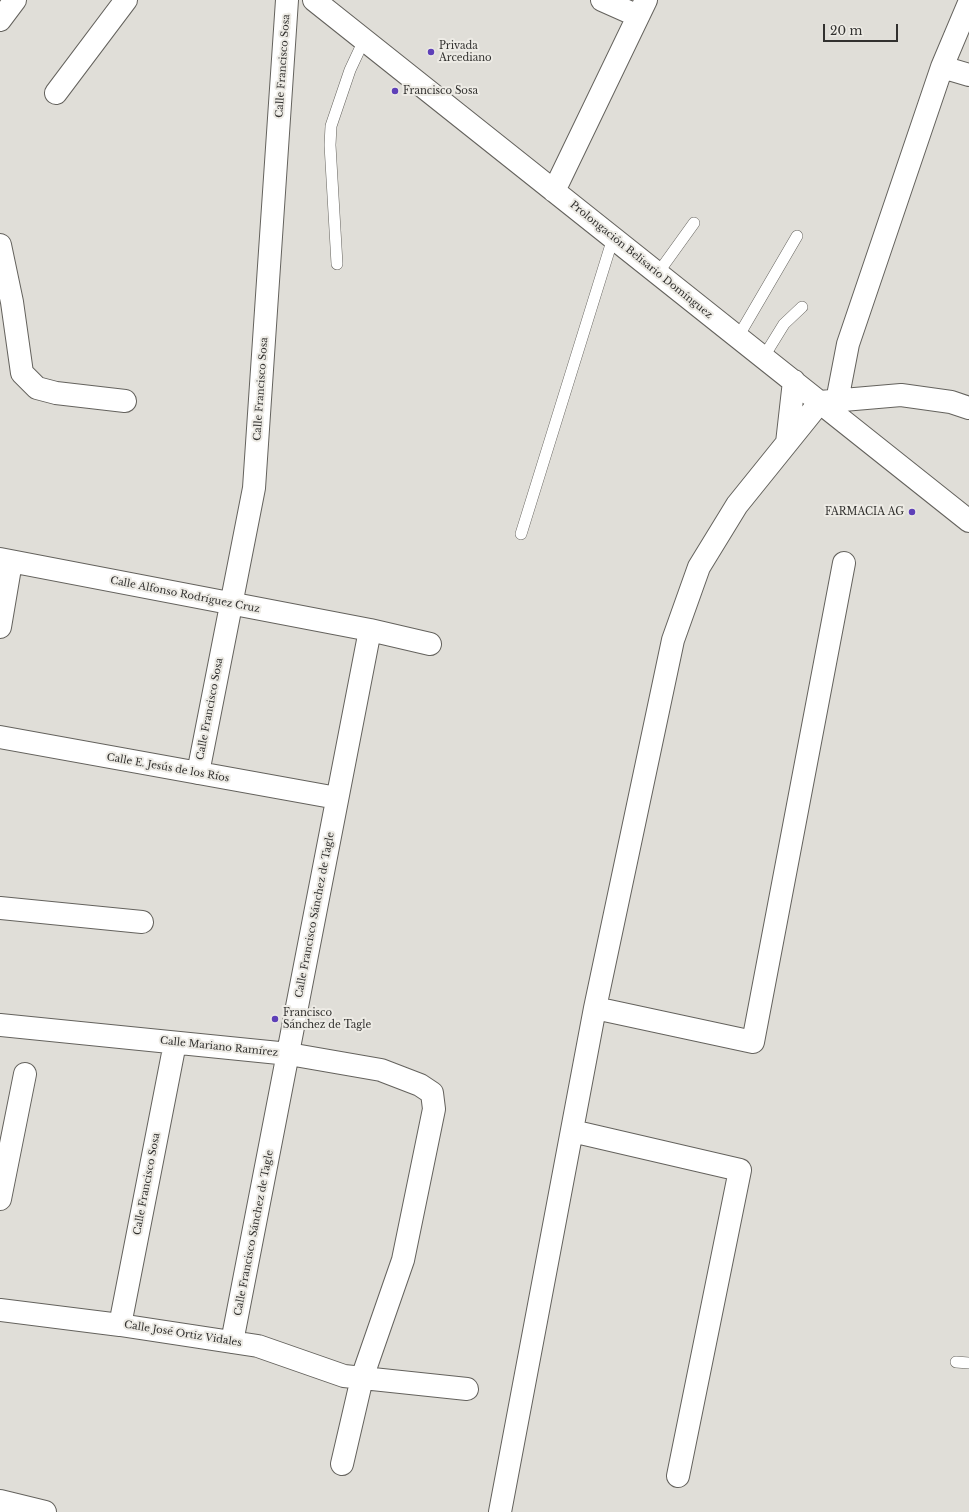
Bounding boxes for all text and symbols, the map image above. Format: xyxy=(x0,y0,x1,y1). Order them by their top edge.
street label: Calle Francisco Sosa xyxy=(273,14,293,118)
scale bar xyxy=(825,16,900,42)
text: 20 m xyxy=(830,23,862,38)
place label: Privada Arcediano xyxy=(439,40,492,64)
marker: Privada Arcediano xyxy=(426,47,436,57)
place label: Francisco Sosa xyxy=(403,85,478,97)
marker: Francisco Sosa xyxy=(390,86,400,96)
street label: Prolongación Belisario Domínguez xyxy=(567,199,715,321)
street label: Calle Francisco Sosa xyxy=(251,337,271,441)
place label: FARMACIA AG xyxy=(825,506,904,518)
marker: FARMACIA AG xyxy=(907,507,917,517)
street label: Calle Alfonso Rodríguez Cruz xyxy=(109,575,261,615)
street label: Calle Francisco Sosa xyxy=(194,657,226,761)
street label: Calle E. Jesús de los Ríos xyxy=(106,751,230,785)
street label: Calle Francisco Sánchez de Tagle xyxy=(293,831,337,999)
place label: Francisco Sánchez de Tagle xyxy=(283,1007,371,1030)
marker: Francisco Sánchez de Tagle xyxy=(270,1014,280,1024)
street label: Calle Mariano Ramírez xyxy=(159,1035,279,1059)
street label: Calle Francisco Sosa xyxy=(131,1132,163,1236)
street label: Calle Francisco Sánchez de Tagle xyxy=(232,1149,276,1317)
street label: Calle José Ortiz Vidales xyxy=(123,1319,243,1349)

